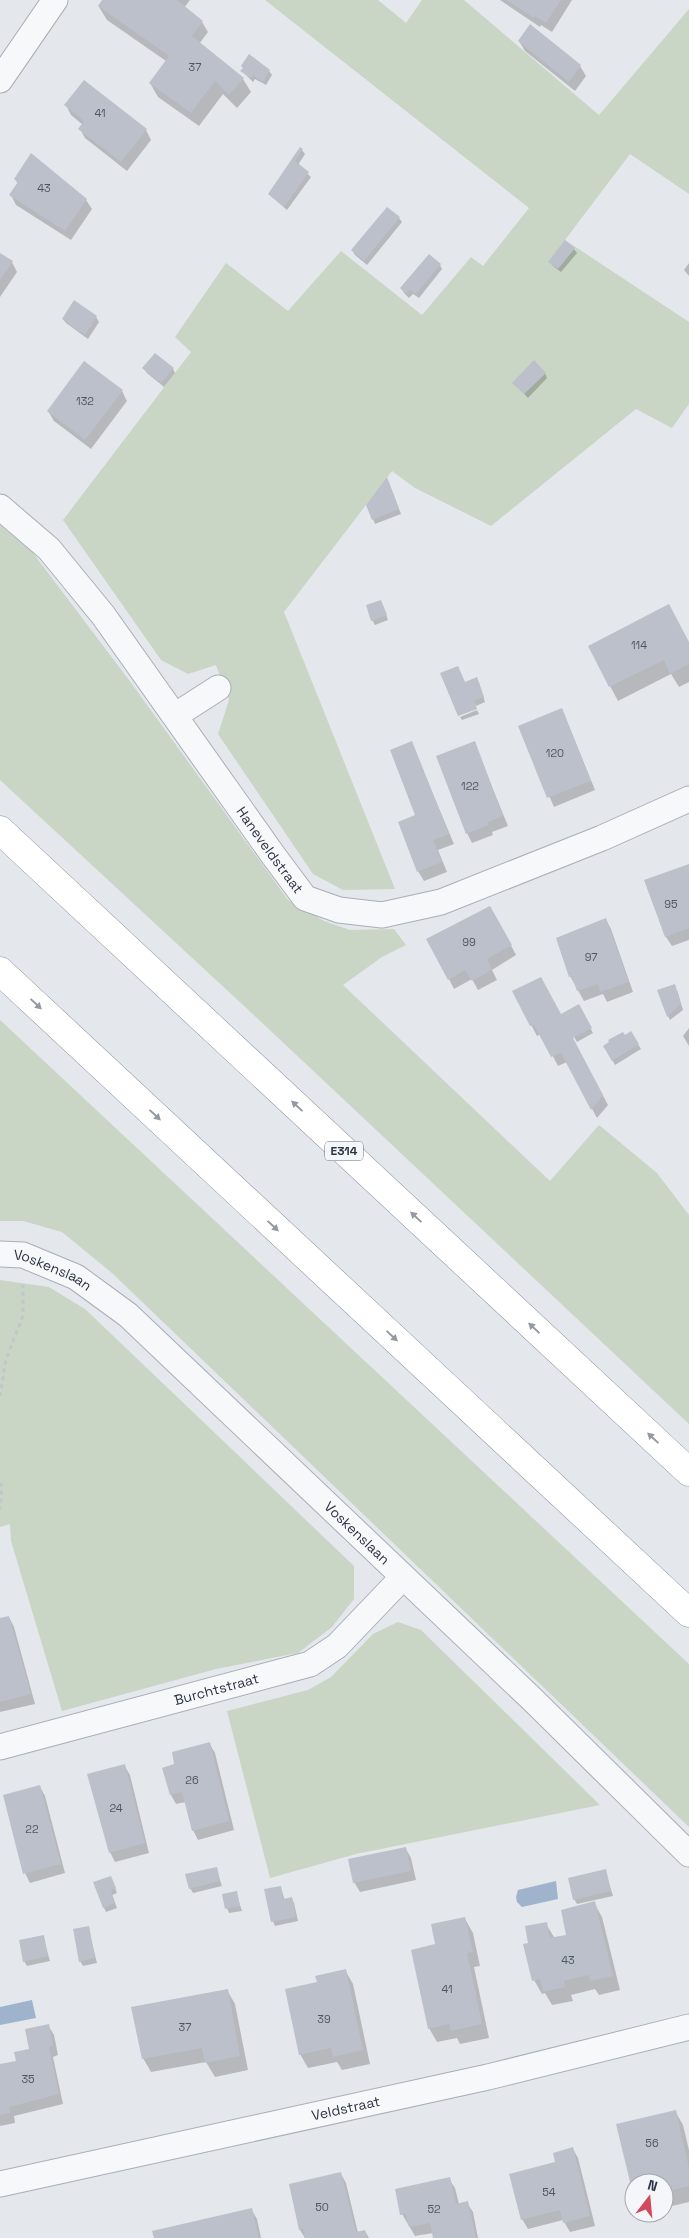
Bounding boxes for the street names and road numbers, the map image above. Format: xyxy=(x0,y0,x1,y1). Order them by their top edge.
street label: Haneveldstraat xyxy=(233,803,307,897)
road number: E314 xyxy=(325,1142,363,1160)
street label: Voskenslaan xyxy=(14,1246,95,1295)
street label: Voskenslaan xyxy=(321,1497,394,1568)
street label: Burchtstraat xyxy=(172,1669,261,1709)
street label: Veldstraat xyxy=(310,2092,382,2124)

